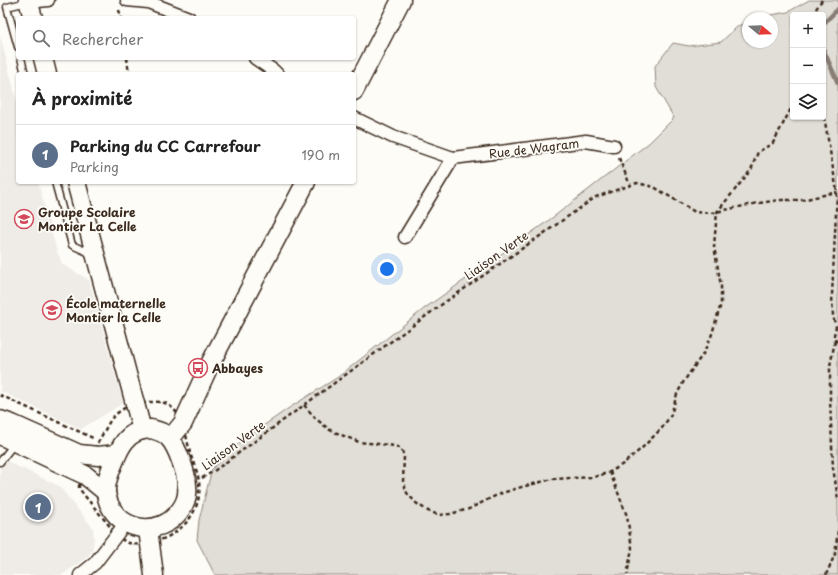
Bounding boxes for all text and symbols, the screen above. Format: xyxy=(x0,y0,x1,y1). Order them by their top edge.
north arrow xyxy=(742,12,778,48)
map controls xyxy=(790,12,826,120)
button: + xyxy=(790,12,826,48)
search box xyxy=(16,16,356,60)
icon: search xyxy=(30,27,52,49)
text: Rechercher xyxy=(62,27,143,50)
button: − xyxy=(790,48,826,84)
button: layers xyxy=(790,84,826,120)
text: À proximité xyxy=(32,85,132,111)
text: Parking du CC Carrefour xyxy=(70,134,261,157)
street label: Rue de Wagram xyxy=(488,134,580,162)
text: 1 xyxy=(42,145,48,164)
text: 190 m xyxy=(301,145,340,164)
text: Parking xyxy=(70,157,119,176)
place label: Groupe Scolaire Montier La Celle xyxy=(38,203,137,235)
school or university icon: Groupe Scolaire Montier La Celle xyxy=(13,208,35,230)
street label: Liaison Verte xyxy=(460,226,532,284)
your location xyxy=(377,259,397,279)
place label: École maternelle Montier la Celle xyxy=(66,294,166,326)
school or university icon: École maternelle Montier la Celle xyxy=(41,299,63,321)
bus stop icon: Abbayes xyxy=(187,357,209,379)
place label: Abbayes xyxy=(211,359,263,377)
street label: Liaison Verte xyxy=(197,416,269,474)
pin: 1 xyxy=(25,492,51,522)

